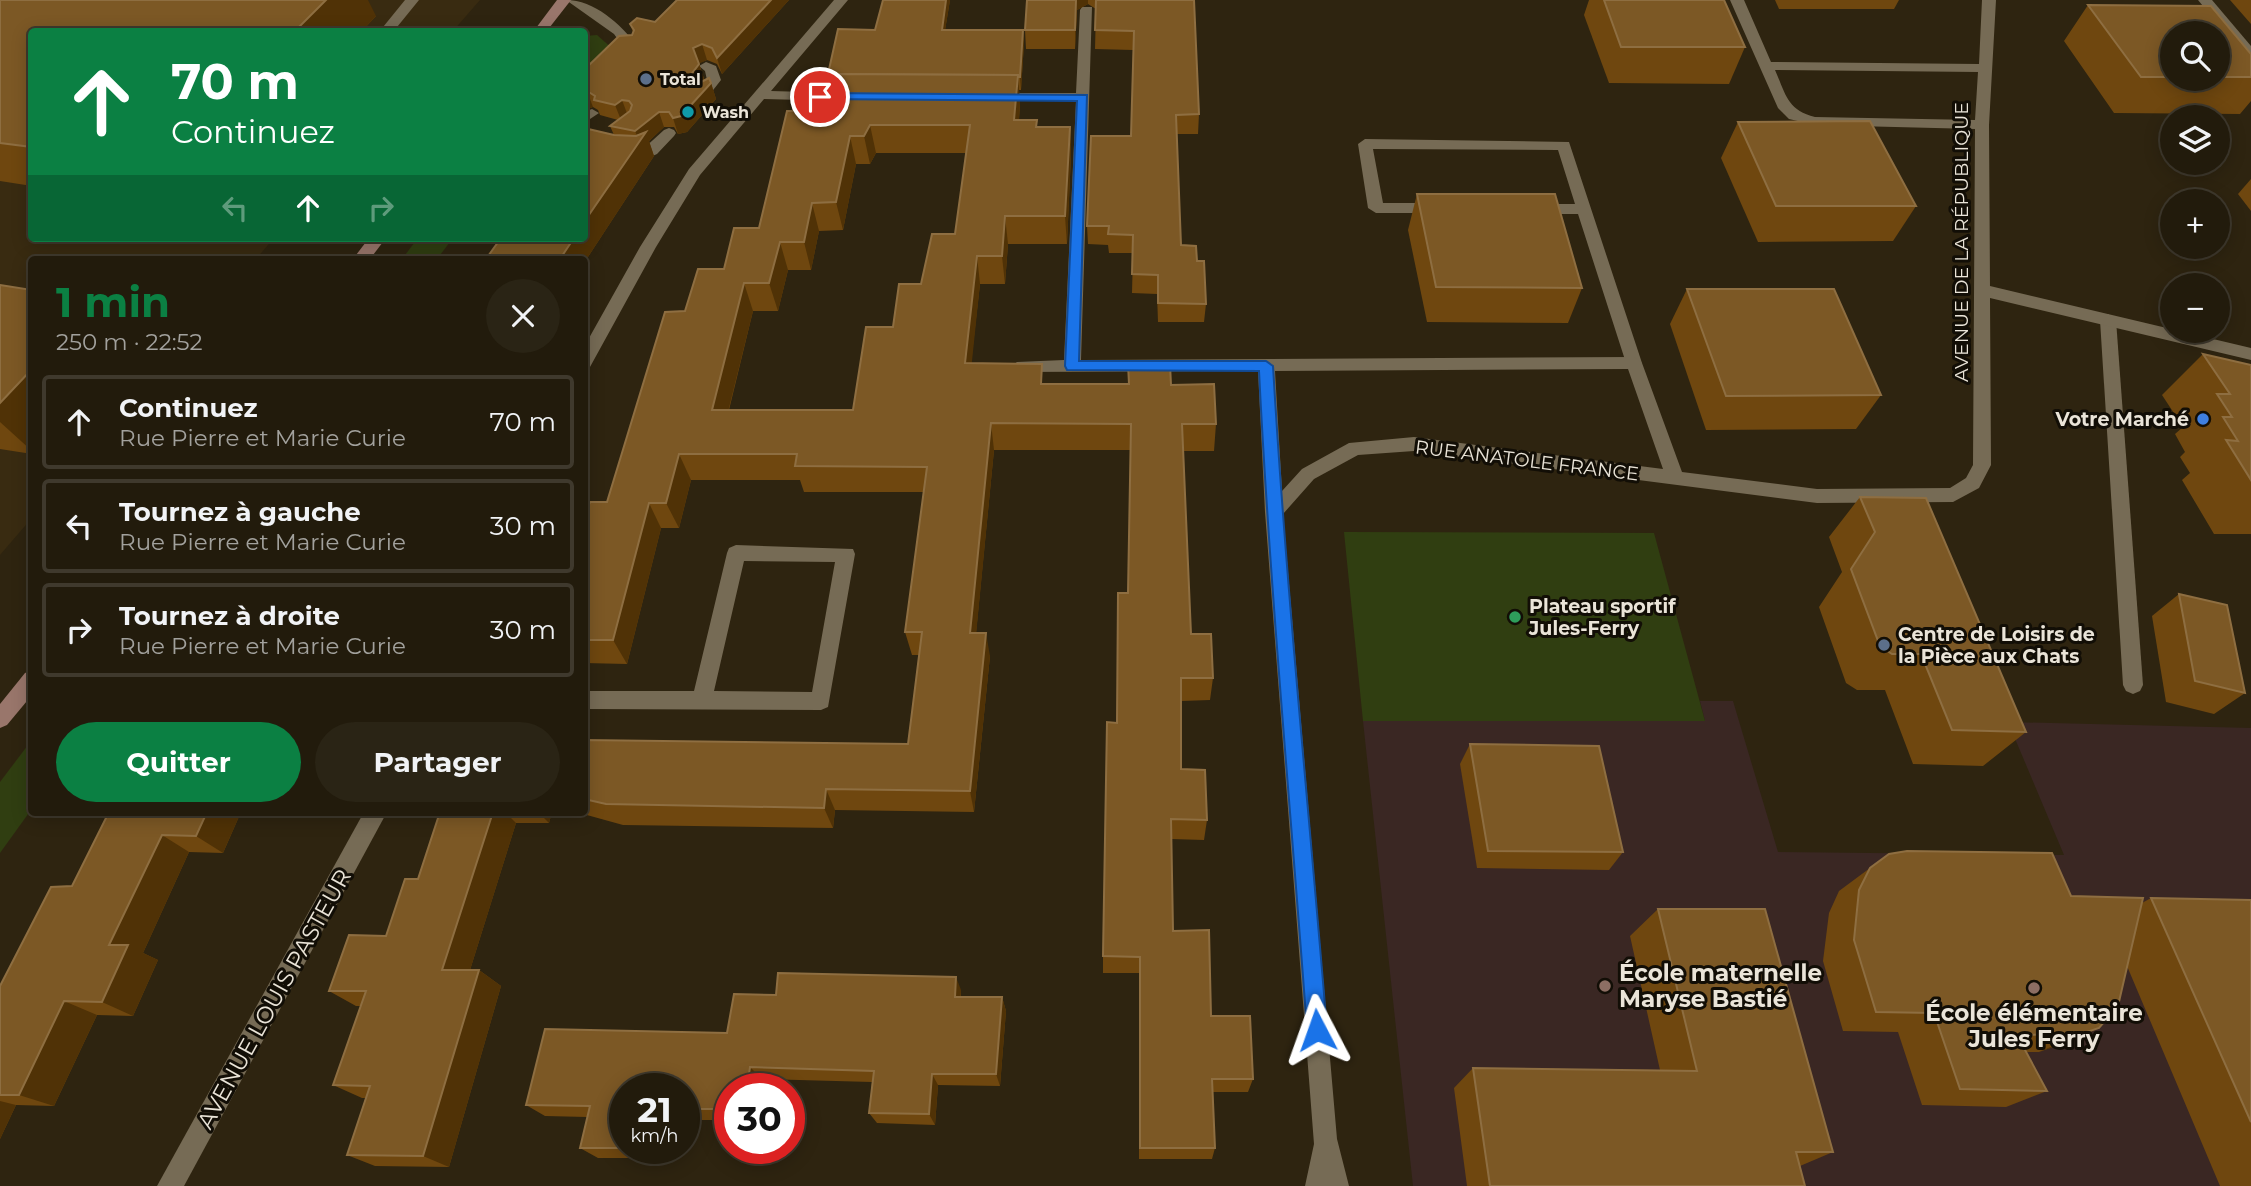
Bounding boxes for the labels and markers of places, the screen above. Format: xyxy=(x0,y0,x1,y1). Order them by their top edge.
pin xyxy=(790,67,850,127)
place label: Total xyxy=(660,70,701,89)
marker: Total xyxy=(638,71,654,87)
place label: Wash xyxy=(702,103,749,122)
marker: Wash xyxy=(680,104,696,120)
place label: Votre Marché xyxy=(2055,408,2189,431)
marker: Votre Marché xyxy=(2195,411,2211,427)
place label: Plateau sportif Jules-Ferry xyxy=(1528,595,1676,640)
marker: Plateau sportif Jules-Ferry xyxy=(1507,609,1523,625)
place label: Centre de Loisirs de la Pièce aux Chats xyxy=(1898,623,2095,668)
marker: Centre de Loisirs de la Pièce aux Chats xyxy=(1876,637,1892,653)
place label: École maternelle Maryse Bastié xyxy=(1619,959,1822,1013)
marker: École maternelle Maryse Bastié xyxy=(1597,978,1613,994)
marker: École élémentaire Jules Ferry xyxy=(2026,980,2042,996)
place label: École élémentaire Jules Ferry xyxy=(1925,999,2143,1053)

